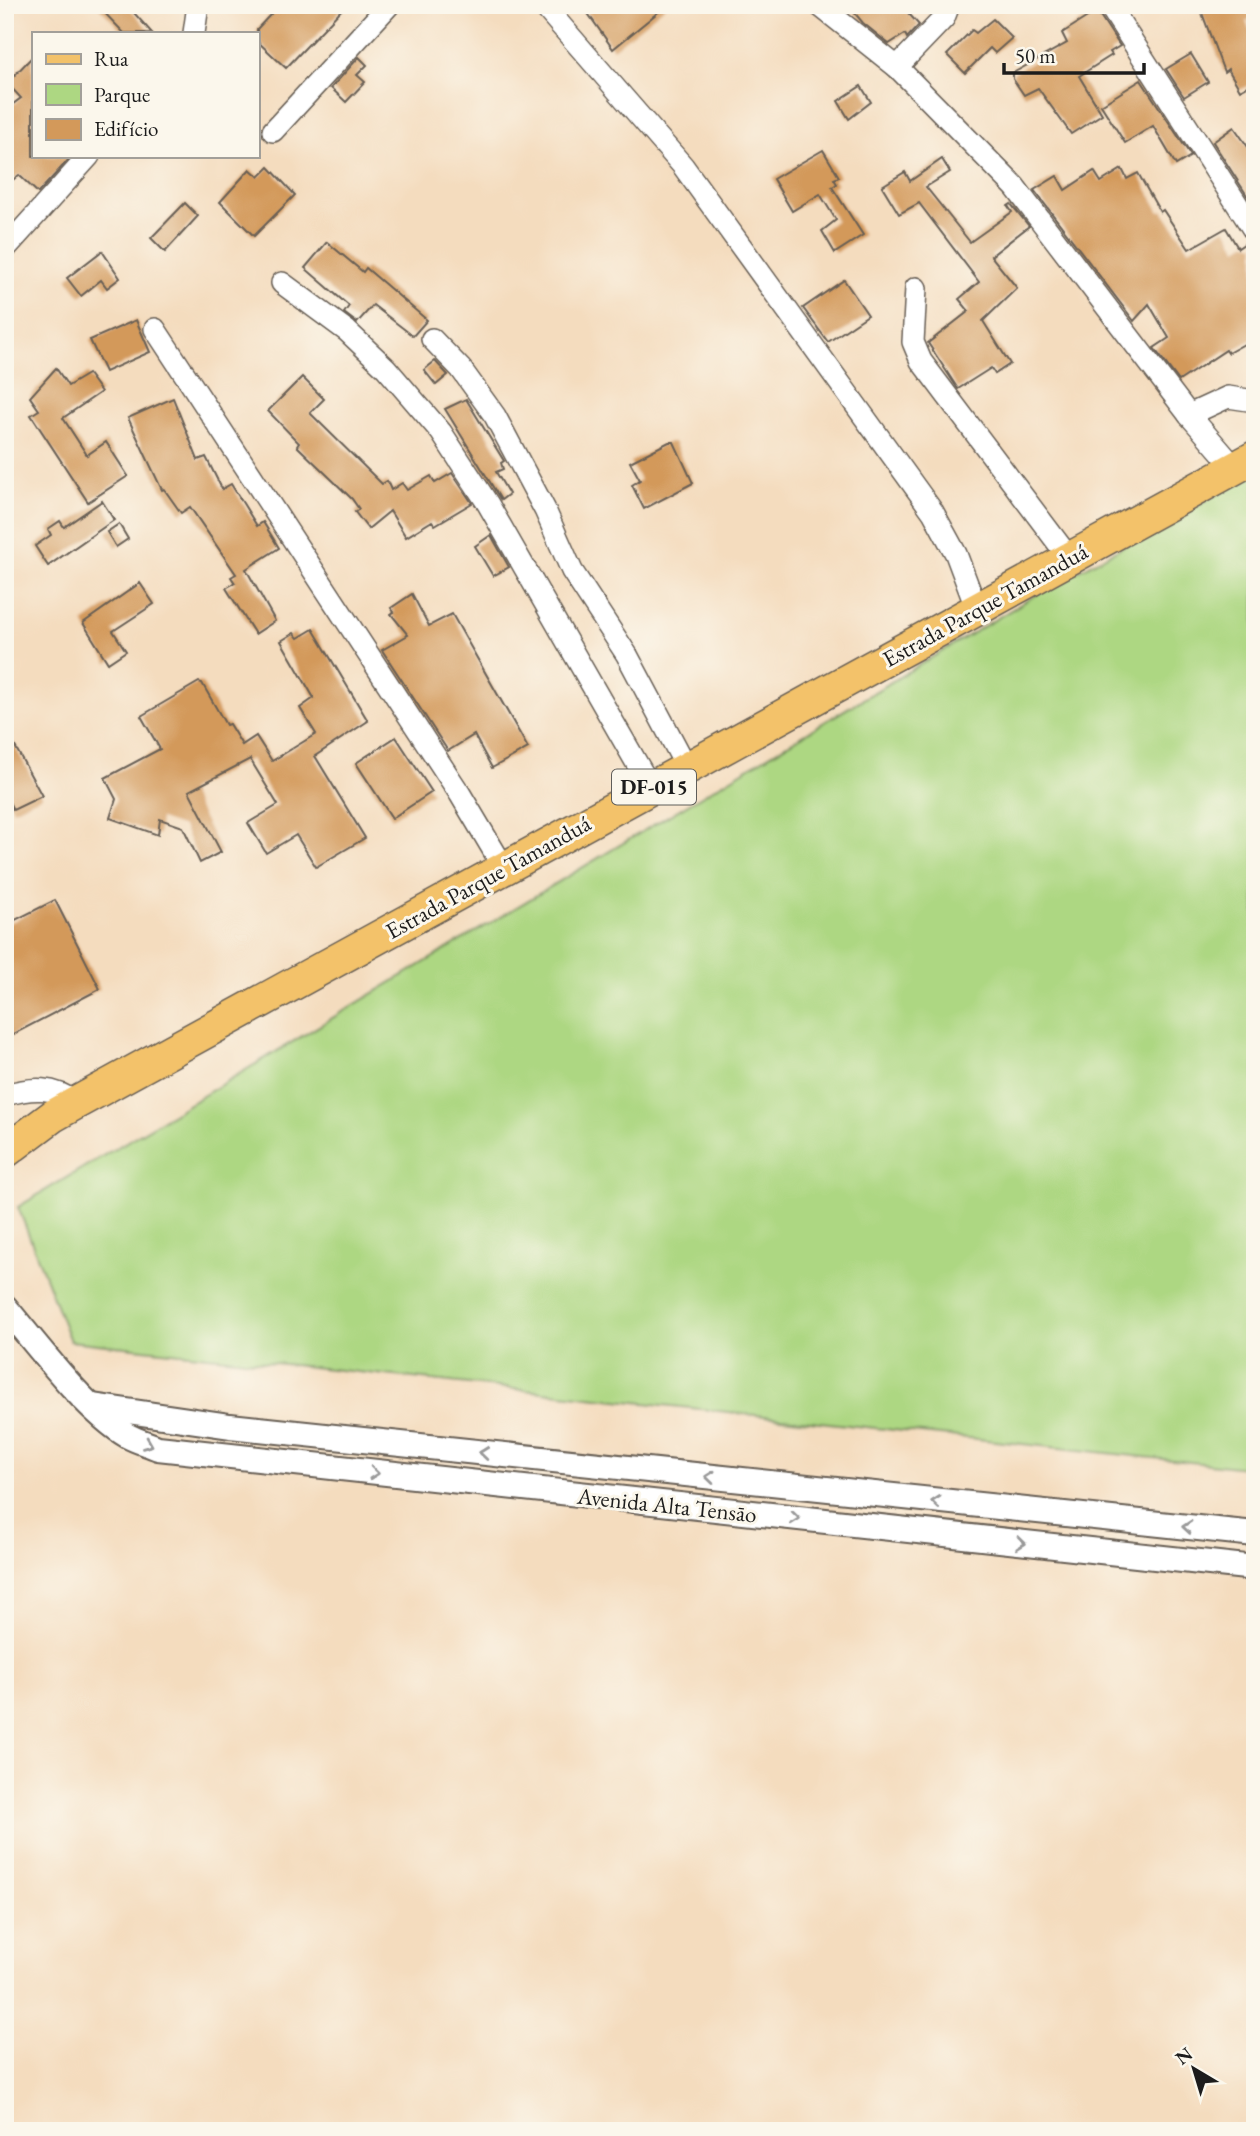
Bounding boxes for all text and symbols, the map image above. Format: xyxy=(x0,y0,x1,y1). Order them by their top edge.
legend xyxy=(32,32,259,158)
scale bar xyxy=(1004,32,1144,76)
text: 50 m xyxy=(1015,42,1056,69)
text: Rua xyxy=(94,45,129,72)
text: Parque xyxy=(94,81,150,108)
text: Edifício xyxy=(94,115,158,142)
street label: Estrada Parque Tamanduá xyxy=(877,536,1094,674)
road number: DF-015 xyxy=(612,770,696,804)
street label: Estrada Parque Tamanduá xyxy=(380,808,597,946)
one-way arrow xyxy=(142,1435,154,1449)
one-way arrow xyxy=(478,1446,489,1461)
one-way arrow xyxy=(368,1465,379,1480)
one-way arrow xyxy=(704,1470,716,1485)
street label: Avenida Alta Tensāo xyxy=(575,1481,758,1529)
one-way arrow xyxy=(930,1494,942,1509)
one-way arrow xyxy=(789,1511,800,1526)
one-way arrow xyxy=(1181,1520,1193,1535)
one-way arrow xyxy=(1016,1535,1027,1550)
north arrow xyxy=(1158,2035,1228,2104)
text: N xyxy=(1170,2041,1198,2071)

